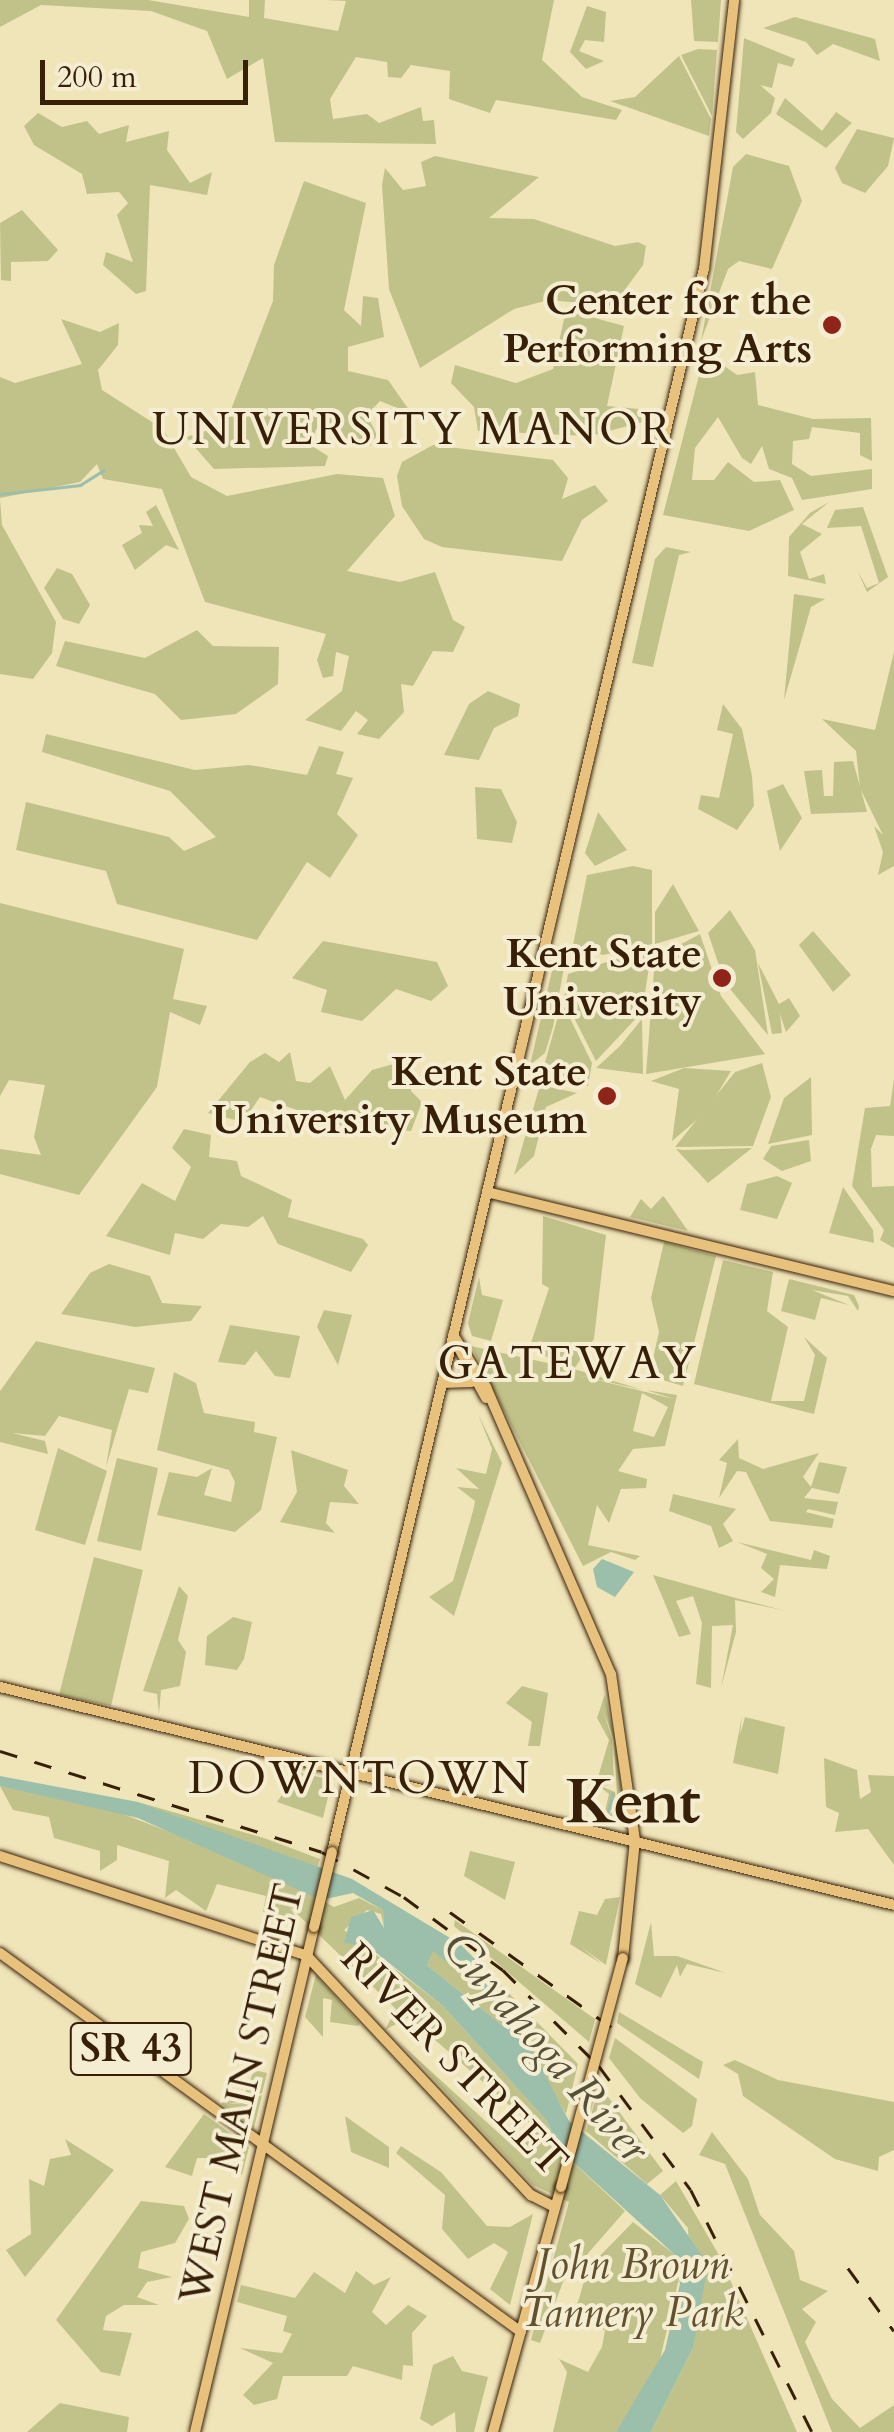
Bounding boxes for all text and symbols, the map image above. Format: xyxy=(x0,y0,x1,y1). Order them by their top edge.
scale bar xyxy=(45,40,252,102)
text: 200 m xyxy=(57,57,137,98)
place label: Center for the Performing Arts xyxy=(503,276,812,374)
marker: Center for the Performing Arts xyxy=(821,314,843,336)
district label: UNIVERSITY MANOR xyxy=(152,403,674,457)
place label: Kent State University xyxy=(503,929,702,1028)
marker: Kent State University xyxy=(711,967,733,989)
place label: Kent State University Museum xyxy=(212,1047,587,1146)
marker: Kent State University Museum xyxy=(596,1085,618,1107)
district label: GATEWAY xyxy=(437,1337,699,1391)
district label: DOWNTOWN xyxy=(188,1752,532,1806)
district label: Kent xyxy=(565,1767,701,1841)
street label: WEST MAIN STREET xyxy=(169,1879,315,2309)
water label: Cuyahoga River xyxy=(431,1920,661,2174)
street label: RIVER STREET xyxy=(330,1933,578,2187)
road number: SR 43 xyxy=(68,2014,194,2084)
park label: John Brown Tannery Park xyxy=(520,2240,744,2338)

